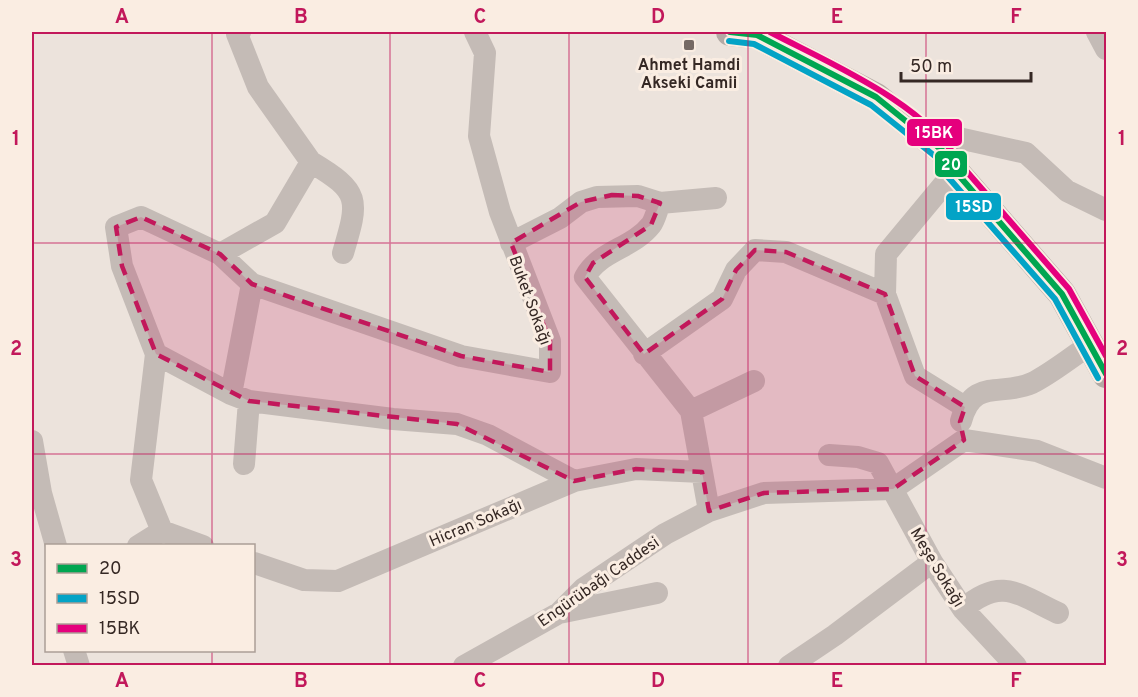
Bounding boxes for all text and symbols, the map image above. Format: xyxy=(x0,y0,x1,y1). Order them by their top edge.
text: A xyxy=(115,5,129,31)
text: B xyxy=(294,5,308,31)
text: C xyxy=(474,5,486,31)
text: D xyxy=(651,5,665,31)
text: E xyxy=(831,5,843,31)
text: F xyxy=(1010,5,1022,31)
marker: Ahmet Hamdi Akseki Camii xyxy=(682,38,696,52)
scale bar xyxy=(901,45,1032,83)
place label: Ahmet Hamdi Akseki Camii xyxy=(638,56,740,94)
text: 50 m xyxy=(910,56,952,79)
line badge: 15BK xyxy=(906,118,963,147)
text: 15BK xyxy=(915,124,953,144)
text: 1 xyxy=(12,127,20,153)
text: 1 xyxy=(1118,127,1126,153)
line badge: 20 xyxy=(934,150,968,178)
text: 20 xyxy=(941,156,961,176)
line badge: 15SD xyxy=(945,192,1002,221)
text: 15SD xyxy=(955,198,993,218)
street label: Buket Sokağı xyxy=(504,253,555,348)
text: 2 xyxy=(10,337,22,363)
text: 2 xyxy=(1116,337,1128,363)
street label: Hicran Sokağı xyxy=(426,495,525,552)
street label: Meşe Sokağı xyxy=(905,525,968,611)
street label: Engürübağı Caddesi xyxy=(535,533,664,632)
legend xyxy=(45,544,255,652)
text: 3 xyxy=(10,548,22,574)
text: 3 xyxy=(1116,548,1128,574)
text: 20 xyxy=(99,558,122,581)
text: 15SD xyxy=(99,588,140,611)
text: 15BK xyxy=(99,618,141,641)
text: A xyxy=(115,669,129,695)
text: B xyxy=(294,669,308,695)
text: C xyxy=(474,669,486,695)
text: D xyxy=(651,669,665,695)
text: E xyxy=(831,669,843,695)
text: F xyxy=(1010,669,1022,695)

